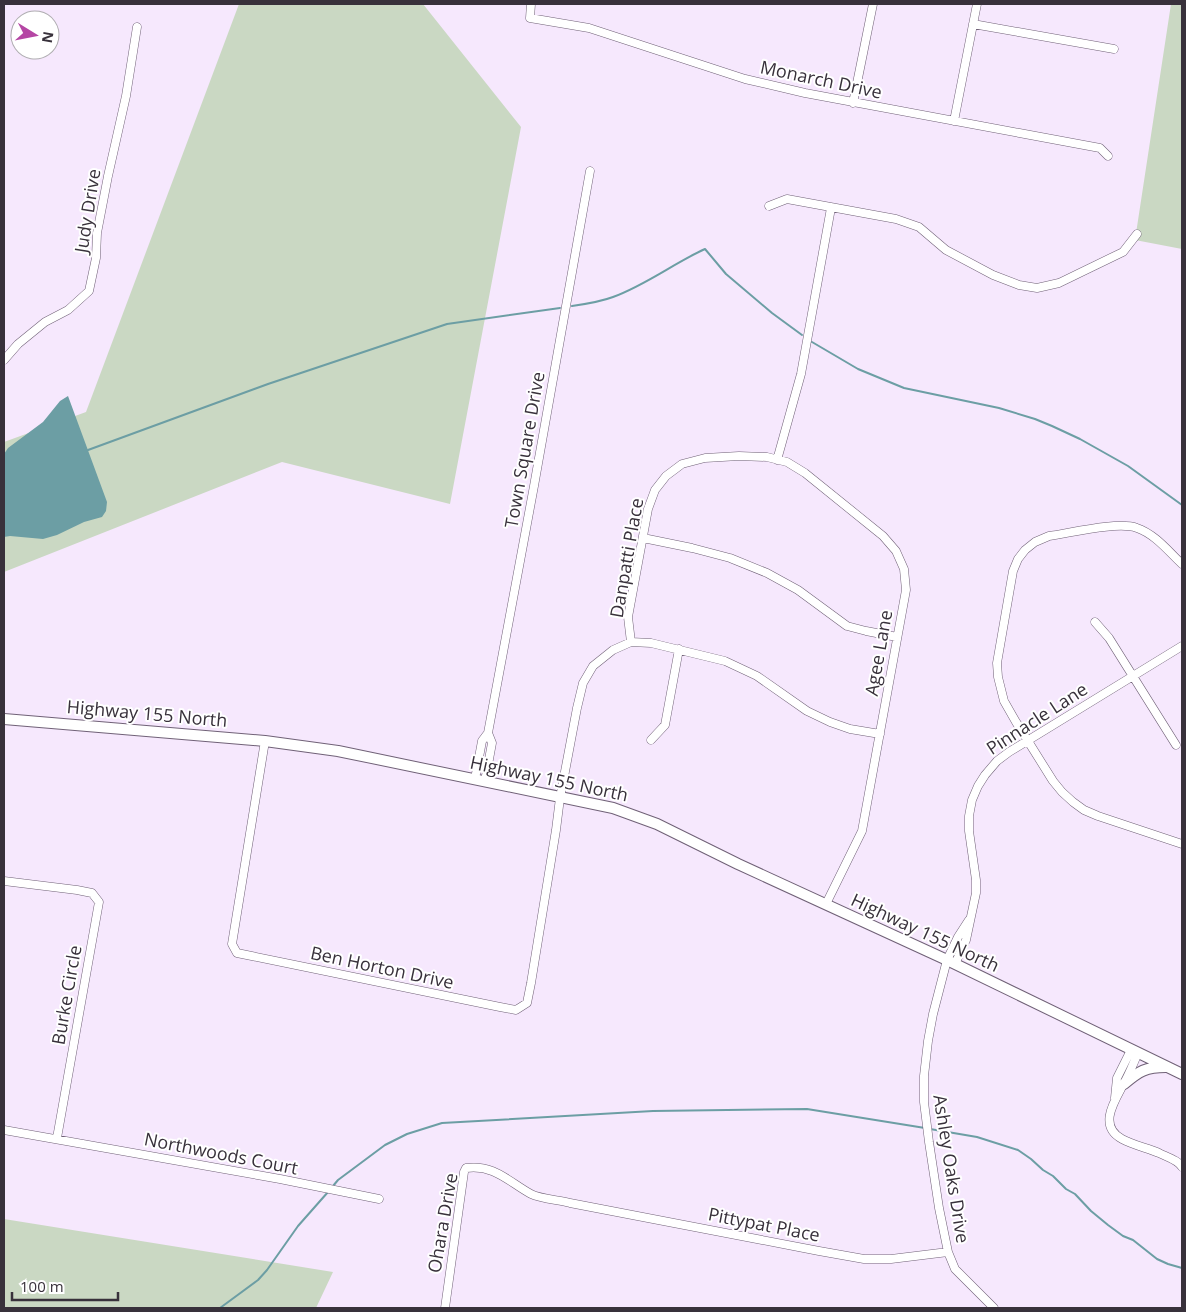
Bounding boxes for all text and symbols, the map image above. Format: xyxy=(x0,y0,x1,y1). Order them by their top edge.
north arrow xyxy=(10,10,60,60)
text: N xyxy=(38,30,59,45)
street label: Monarch Drive xyxy=(758,54,884,104)
street label: Judy Drive xyxy=(68,167,105,256)
street label: Town Square Drive xyxy=(498,370,550,530)
street label: Danpatti Place xyxy=(604,496,648,620)
street label: Agee Lane xyxy=(859,608,897,698)
street label: Pinnacle Lane xyxy=(981,677,1092,760)
street label: Highway 155 North xyxy=(66,694,228,732)
street label: Highway 155 North xyxy=(468,750,630,806)
street label: Highway 155 North xyxy=(847,887,1003,977)
street label: Ben Horton Drive xyxy=(308,940,456,994)
street label: Burke Circle xyxy=(45,943,87,1047)
street label: Ashley Oaks Drive xyxy=(928,1093,976,1245)
street label: Northwoods Court xyxy=(142,1126,300,1180)
street label: Ohara Drive xyxy=(421,1171,463,1275)
street label: Pittypat Place xyxy=(706,1201,822,1247)
scale bar xyxy=(12,1270,119,1302)
text: 100 m xyxy=(20,1276,64,1296)

